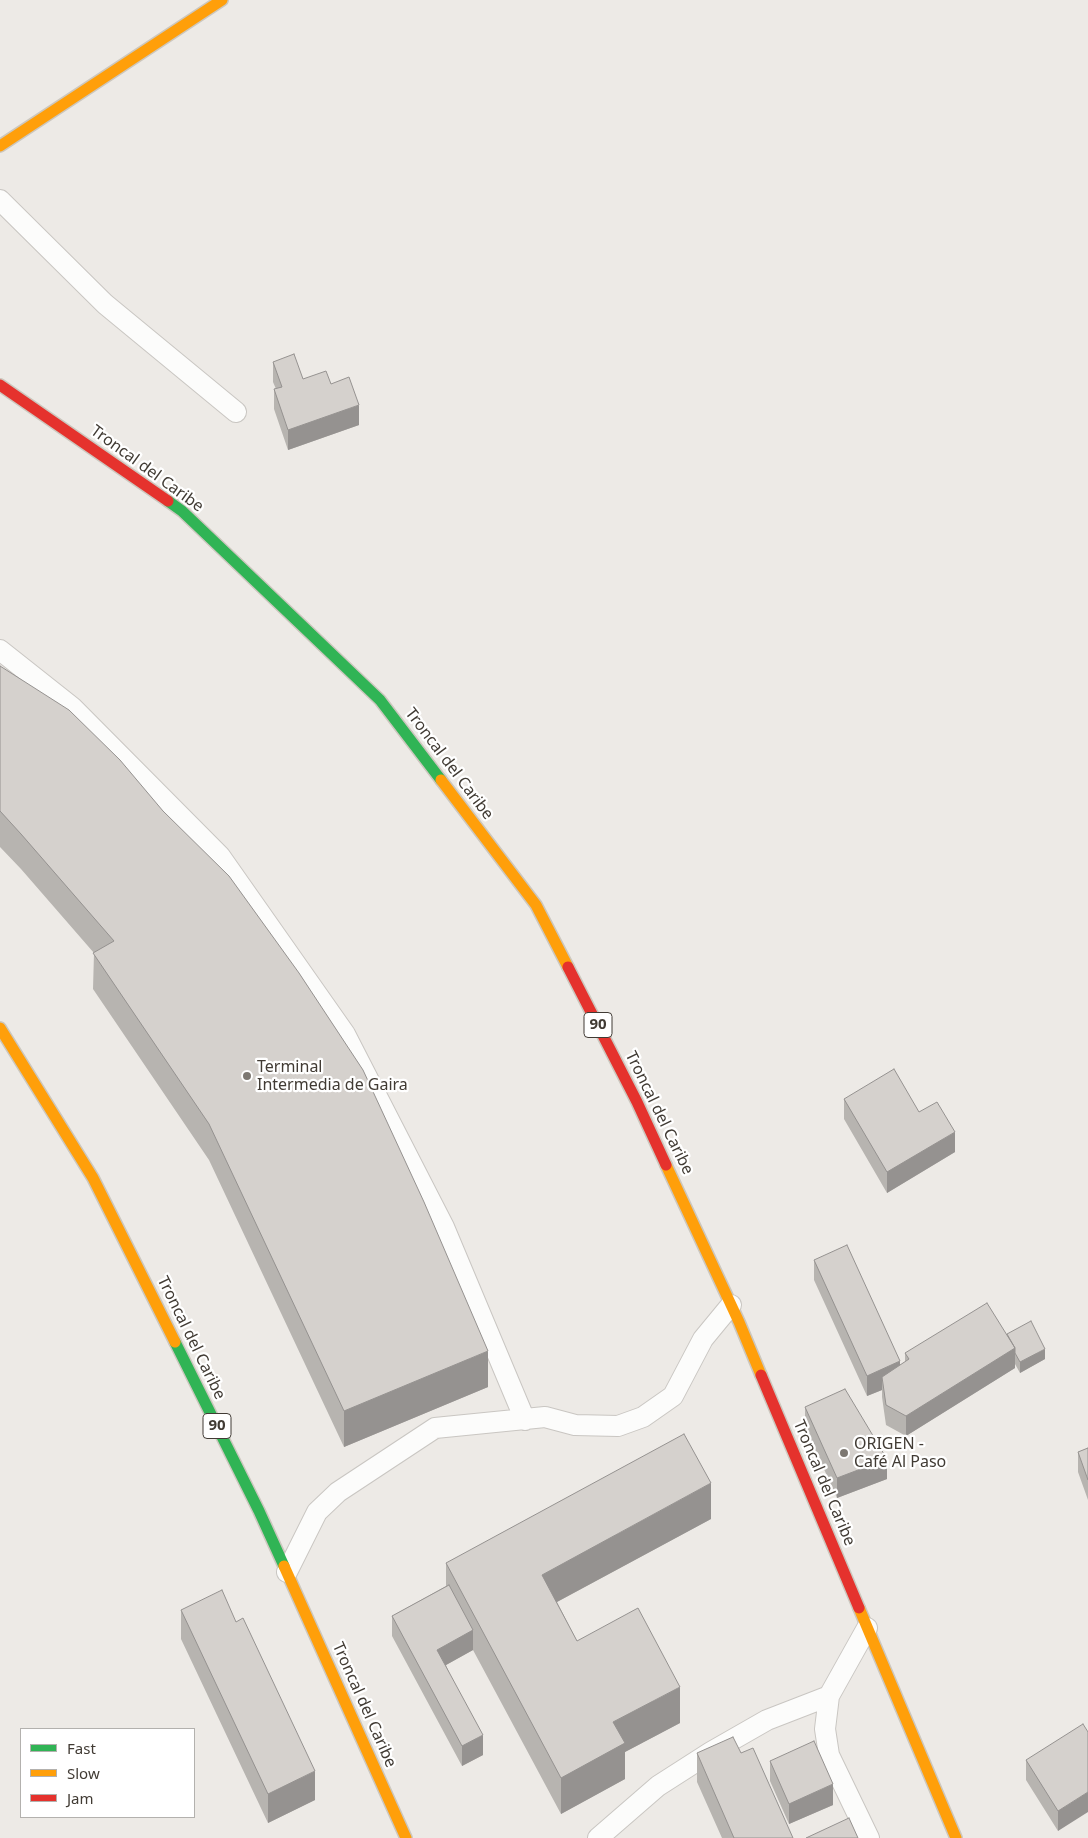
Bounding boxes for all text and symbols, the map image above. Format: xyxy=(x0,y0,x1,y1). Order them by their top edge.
street label: Troncal del Caribe xyxy=(87,422,207,516)
street label: Troncal del Caribe xyxy=(401,704,497,824)
road number: 90 xyxy=(584,1012,612,1038)
street label: Troncal del Caribe xyxy=(621,1048,697,1178)
place label: Terminal Intermedia de Gaira xyxy=(257,1057,408,1095)
marker: Terminal Intermedia de Gaira xyxy=(241,1070,253,1082)
street label: Troncal del Caribe xyxy=(153,1273,229,1403)
road number: 90 xyxy=(203,1414,231,1438)
street label: Troncal del Caribe xyxy=(789,1417,859,1549)
place label: ORIGEN - Café Al Paso xyxy=(854,1434,946,1472)
marker: ORIGEN - Café Al Paso xyxy=(838,1447,850,1459)
street label: Troncal del Caribe xyxy=(328,1640,400,1770)
legend xyxy=(20,1728,195,1818)
text: Fast xyxy=(67,1738,96,1758)
text: Slow xyxy=(67,1763,100,1783)
text: Jam xyxy=(67,1788,94,1808)

